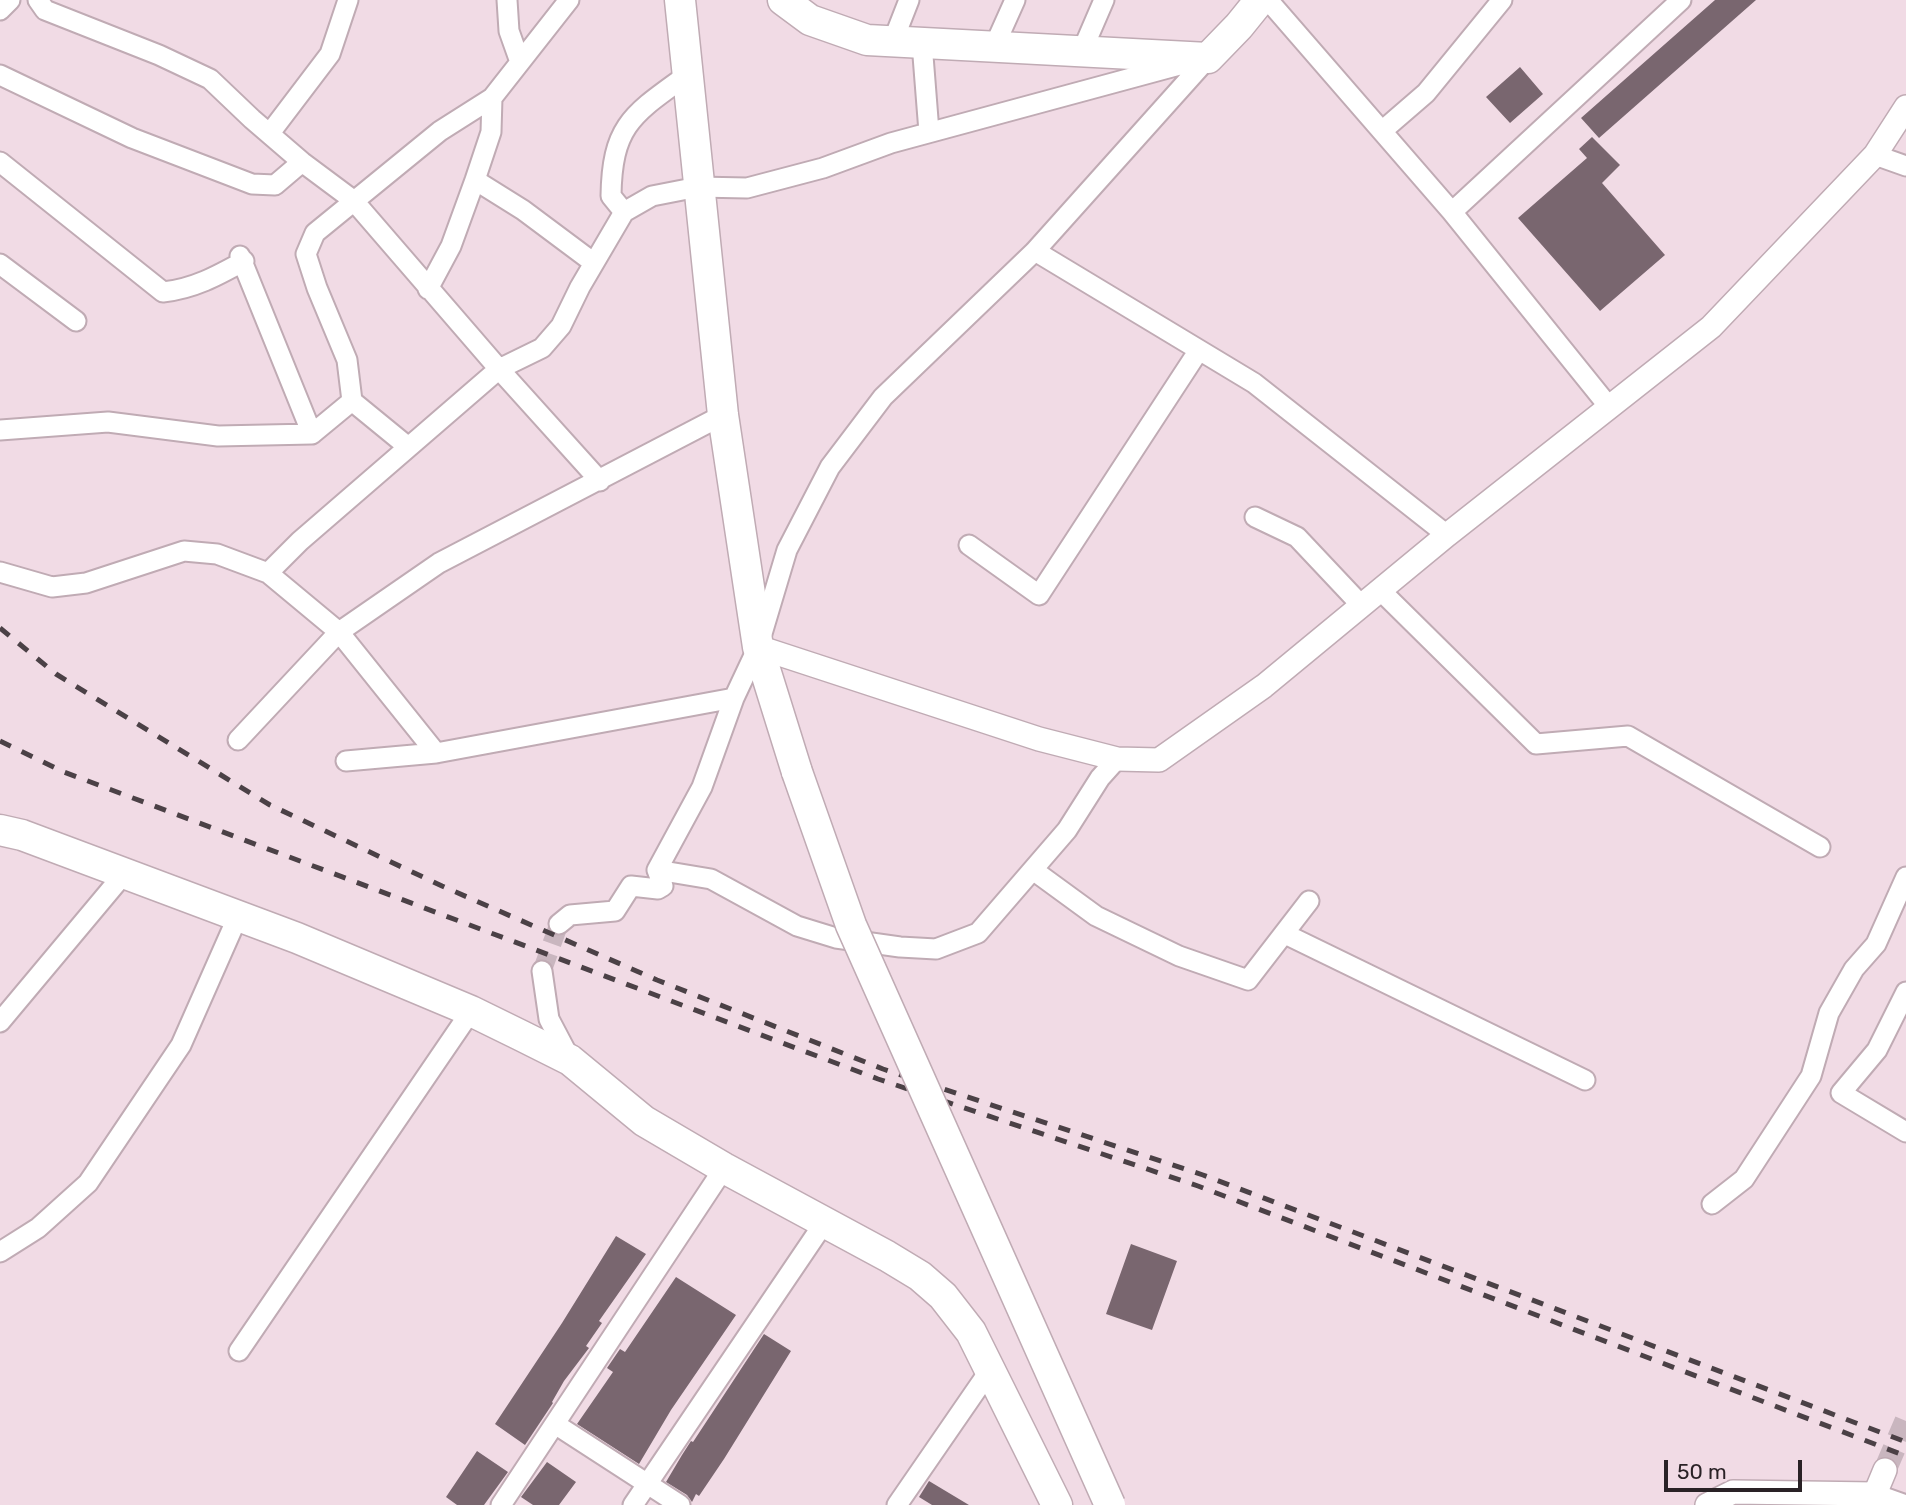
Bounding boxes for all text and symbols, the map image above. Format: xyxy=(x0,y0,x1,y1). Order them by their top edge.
scale bar xyxy=(1668,1446,1806,1490)
text: 50 m xyxy=(1677,1459,1727,1484)

